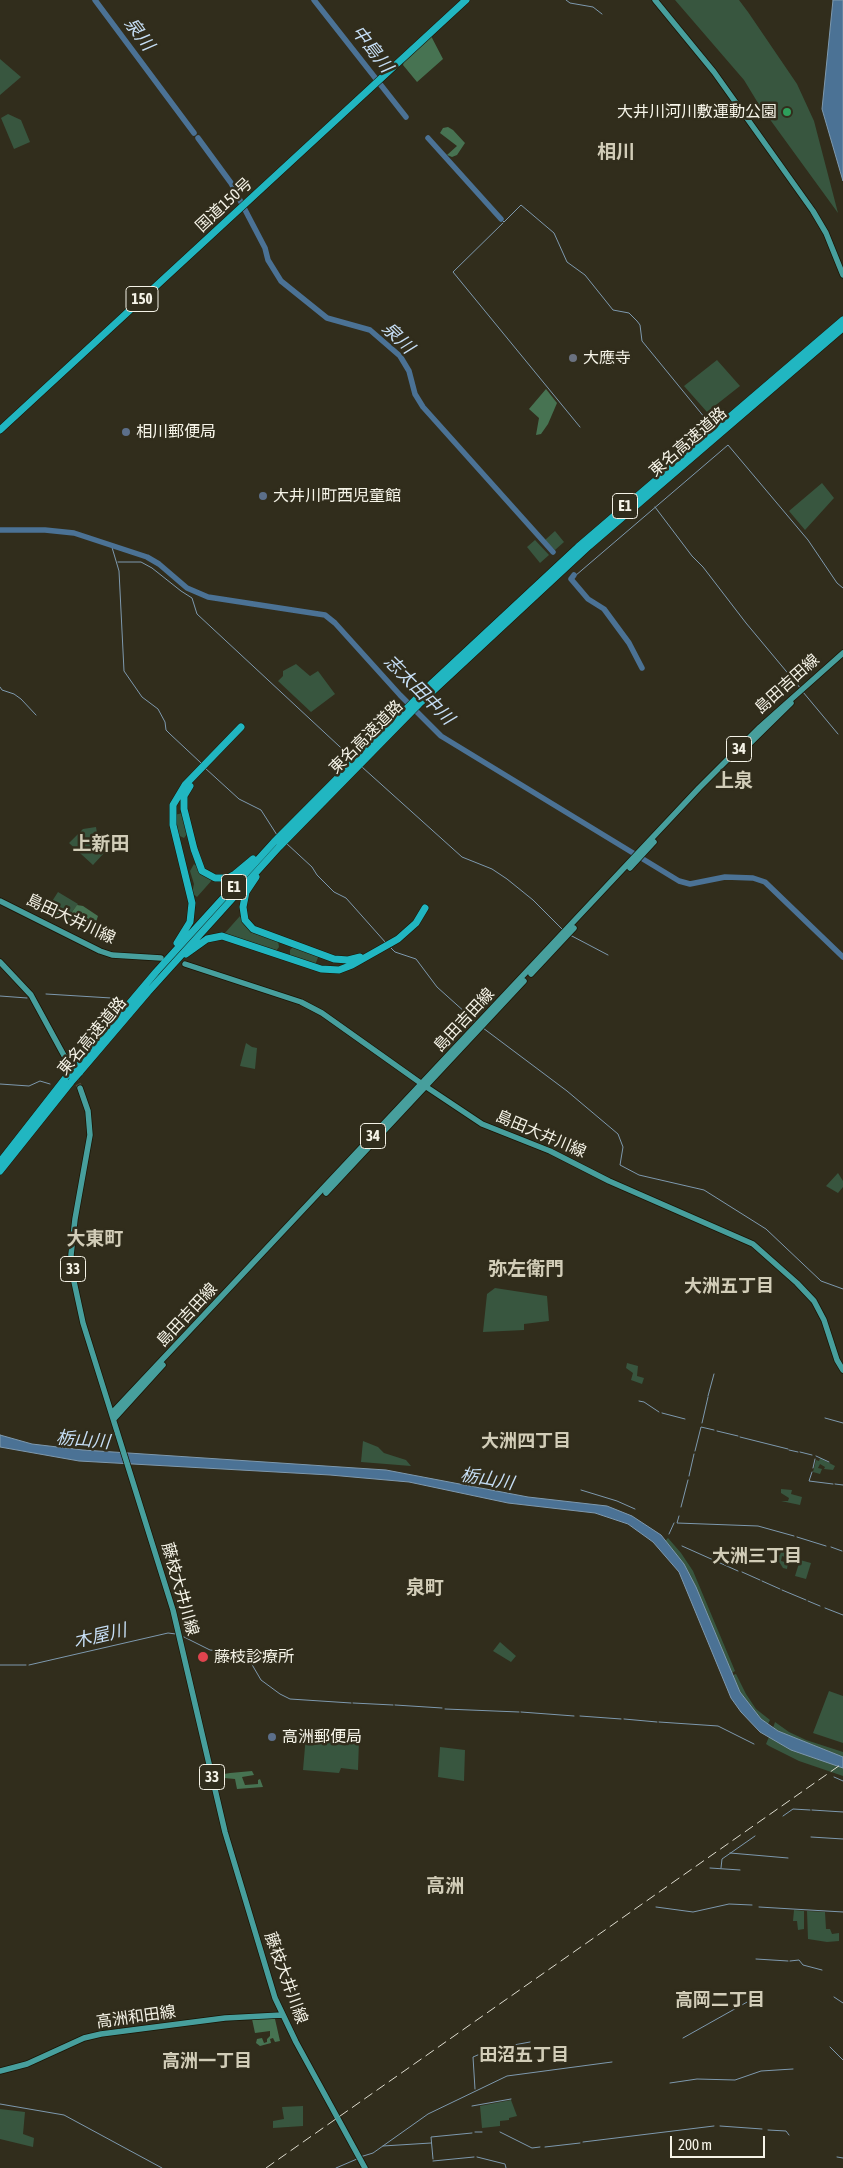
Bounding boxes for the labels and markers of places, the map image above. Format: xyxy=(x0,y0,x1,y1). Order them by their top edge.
place label: 大井川河川敷運動公園 xyxy=(617,102,777,122)
marker: 大井川河川敷運動公園 xyxy=(781,106,793,118)
place label: 大應寺 xyxy=(583,348,631,368)
marker: 大應寺 xyxy=(567,352,579,364)
place label: 相川郵便局 xyxy=(136,422,216,442)
marker: 相川郵便局 xyxy=(120,426,132,438)
place label: 大井川町西児童館 xyxy=(273,486,401,506)
marker: 大井川町西児童館 xyxy=(257,490,269,502)
place label: 藤枝診療所 xyxy=(214,1647,294,1667)
marker: 藤枝診療所 xyxy=(196,1650,210,1664)
place label: 高洲郵便局 xyxy=(282,1727,362,1747)
marker: 高洲郵便局 xyxy=(266,1731,278,1743)

